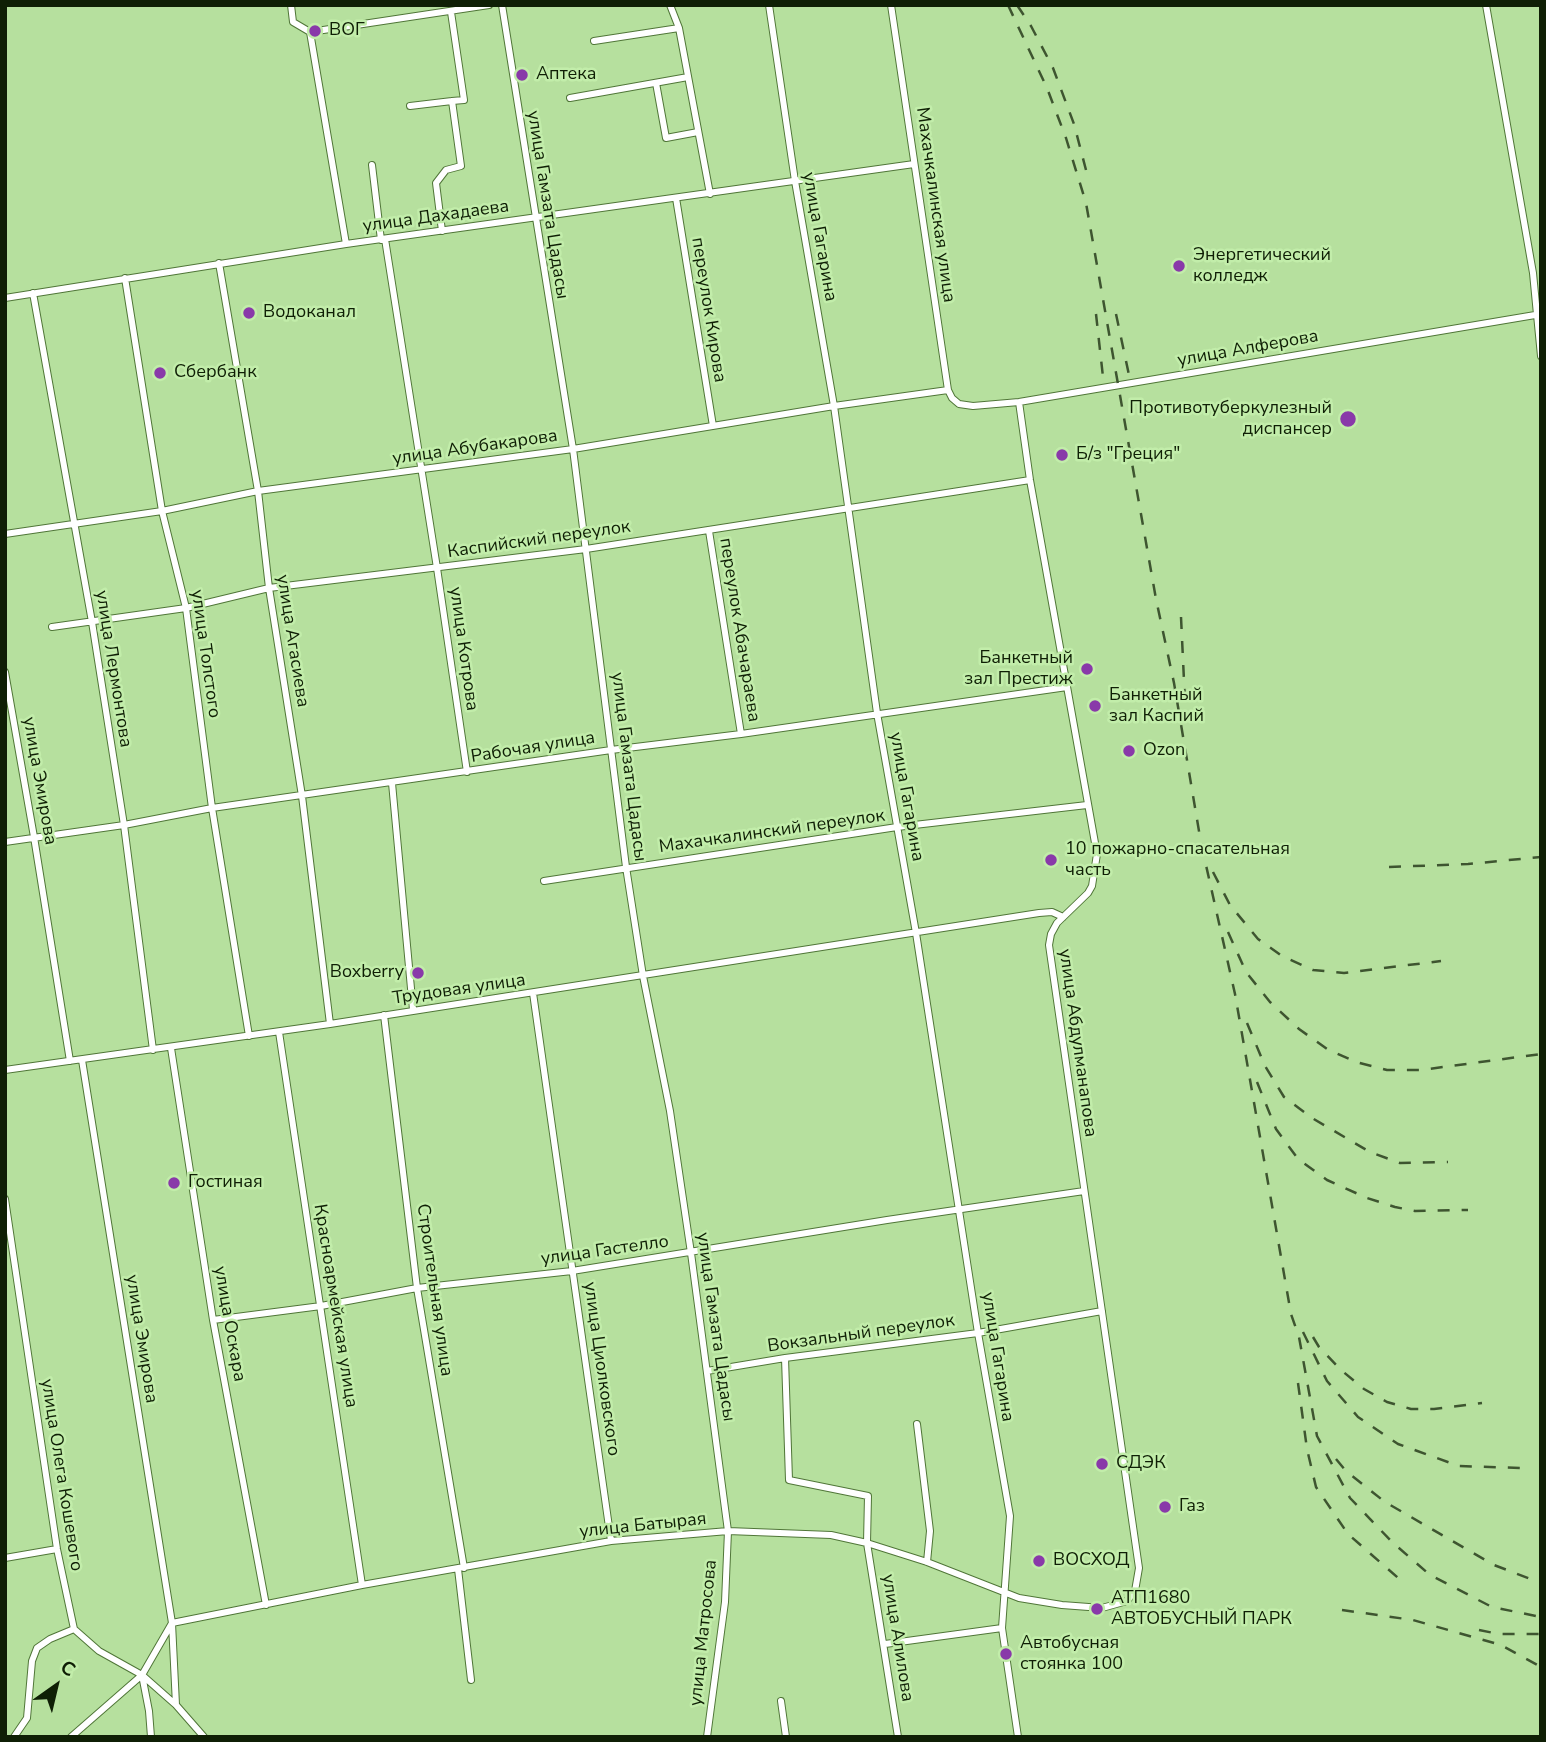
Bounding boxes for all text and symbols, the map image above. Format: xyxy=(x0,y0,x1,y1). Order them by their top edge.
place label: ВОГ xyxy=(329,20,365,42)
marker: ВОГ xyxy=(307,23,323,39)
place label: Аптека xyxy=(536,64,597,86)
marker: Аптека xyxy=(514,67,530,83)
street label: Махачкалинская улица xyxy=(911,106,959,304)
street label: улица Гамзата Цадасы xyxy=(521,109,573,301)
street label: улица Гагарина xyxy=(797,171,841,303)
street label: улица Дахадаева xyxy=(361,196,511,238)
street label: переулок Кирова xyxy=(686,236,730,384)
place label: Энергетический колледж xyxy=(1193,245,1331,288)
marker: Энергетический колледж xyxy=(1171,258,1187,274)
place label: Водоканал xyxy=(263,302,356,324)
marker: Водоканал xyxy=(241,305,257,321)
street label: улица Алферова xyxy=(1176,326,1320,372)
place label: Сбербанк xyxy=(174,362,257,384)
marker: Сбербанк xyxy=(152,365,168,381)
place label: Противотуберкулезный диспансер xyxy=(1129,398,1332,440)
marker: Противотуберкулезный диспансер xyxy=(1338,409,1358,429)
street label: улица Абубакарова xyxy=(391,426,559,470)
place label: Б/з "Греция" xyxy=(1076,444,1180,466)
marker: Б/з "Греция" xyxy=(1054,447,1070,463)
street label: Каспийский переулок xyxy=(446,516,632,564)
street label: переулок Абачараева xyxy=(714,536,764,724)
street label: улица Агасиева xyxy=(271,573,313,709)
street label: улица Котрова xyxy=(444,586,482,712)
street label: улица Толстого xyxy=(185,588,225,720)
street label: улица Лермонтова xyxy=(90,589,136,749)
place label: Банкетный зал Престиж xyxy=(964,648,1073,690)
marker: Банкетный зал Престиж xyxy=(1079,661,1095,677)
street label: улица Гамзата Цадасы xyxy=(606,671,650,863)
place label: Банкетный зал Каспий xyxy=(1109,685,1204,728)
marker: Банкетный зал Каспий xyxy=(1087,698,1103,714)
street label: улица Эмирова xyxy=(17,715,61,847)
street label: Рабочая улица xyxy=(469,728,597,768)
street label: улица Гагарина xyxy=(884,731,928,863)
place label: Ozon xyxy=(1143,740,1185,762)
marker: Ozon xyxy=(1121,743,1137,759)
street label: Махачкалинский переулок xyxy=(658,805,886,859)
place label: 10 пожарно-спасательная часть xyxy=(1065,839,1290,882)
marker: 10 пожарно-спасательная часть xyxy=(1043,852,1059,868)
street label: улица Абдулманапова xyxy=(1053,948,1101,1138)
place label: Boxberry xyxy=(330,962,404,984)
marker: Boxberry xyxy=(410,965,426,981)
street label: Трудовая улица xyxy=(391,970,527,1010)
place label: Гостиная xyxy=(188,1172,263,1194)
marker: Гостиная xyxy=(166,1175,182,1191)
street label: Строительная улица xyxy=(411,1202,457,1378)
street label: Красноармейская улица xyxy=(308,1203,362,1409)
street label: улица Гастелло xyxy=(540,1231,670,1271)
street label: улица Гамзата Цадасы xyxy=(691,1231,739,1423)
street label: улица Оскара xyxy=(208,1265,250,1383)
street label: улица Эмирова xyxy=(120,1273,162,1405)
street label: улица Циолковского xyxy=(578,1281,624,1457)
street label: улица Гагарина xyxy=(976,1291,1018,1423)
street label: Вокзальный переулок xyxy=(766,1310,956,1358)
street label: улица Олега Кошевого xyxy=(35,1377,87,1573)
place label: СДЭК xyxy=(1116,1453,1166,1475)
marker: СДЭК xyxy=(1094,1456,1110,1472)
place label: Газ xyxy=(1179,1496,1205,1518)
marker: Газ xyxy=(1157,1499,1173,1515)
street label: улица Батырая xyxy=(578,1509,708,1543)
place label: ВОСХОД xyxy=(1053,1550,1129,1572)
marker: ВОСХОД xyxy=(1031,1553,1047,1569)
street label: улица Матросова xyxy=(686,1559,722,1707)
street label: улица Алилова xyxy=(876,1573,918,1703)
place label: АТП1680 АВТОБУСНЫЙ ПАРК xyxy=(1111,1588,1292,1630)
marker: АТП1680 АВТОБУСНЫЙ ПАРК xyxy=(1089,1601,1105,1617)
place label: Автобусная стоянка 100 xyxy=(1020,1633,1123,1676)
marker: Автобусная стоянка 100 xyxy=(998,1646,1014,1662)
north arrow xyxy=(21,1651,91,1721)
text: С xyxy=(55,1654,80,1683)

